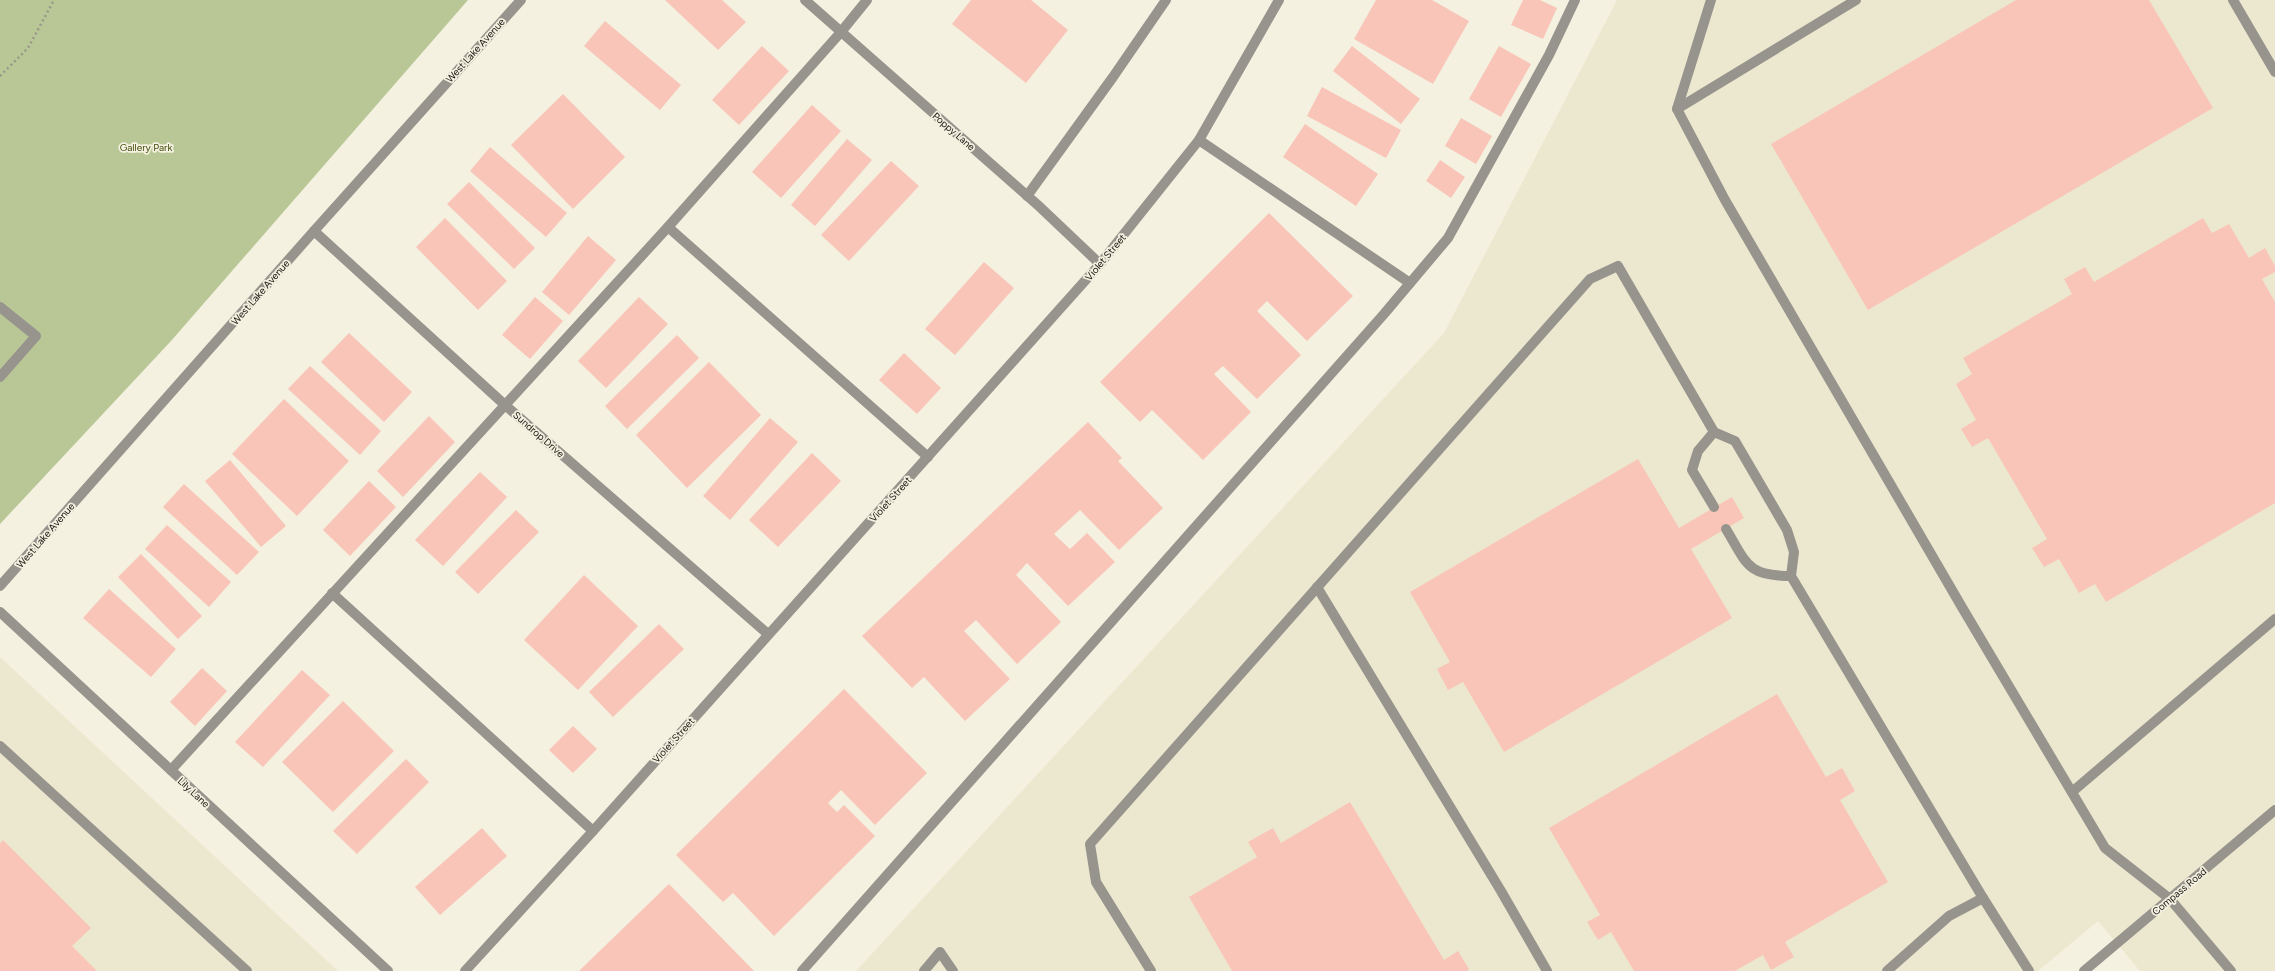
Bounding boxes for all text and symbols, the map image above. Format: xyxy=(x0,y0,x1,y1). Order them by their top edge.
street label: West Lake Avenue xyxy=(443,15,508,85)
street label: Poppy Lane xyxy=(930,109,978,154)
park label: Gallery Park xyxy=(120,141,172,154)
street label: Violet Street xyxy=(1082,231,1129,283)
street label: West Lake Avenue xyxy=(228,257,293,328)
street label: Sundrop Drive xyxy=(510,409,567,461)
street label: Violet Street xyxy=(866,474,914,525)
street label: West Lake Avenue xyxy=(13,500,78,571)
street label: Violet Street xyxy=(649,715,697,766)
street label: Lily Lane xyxy=(175,774,213,811)
street label: Compass Road xyxy=(2149,865,2209,918)

